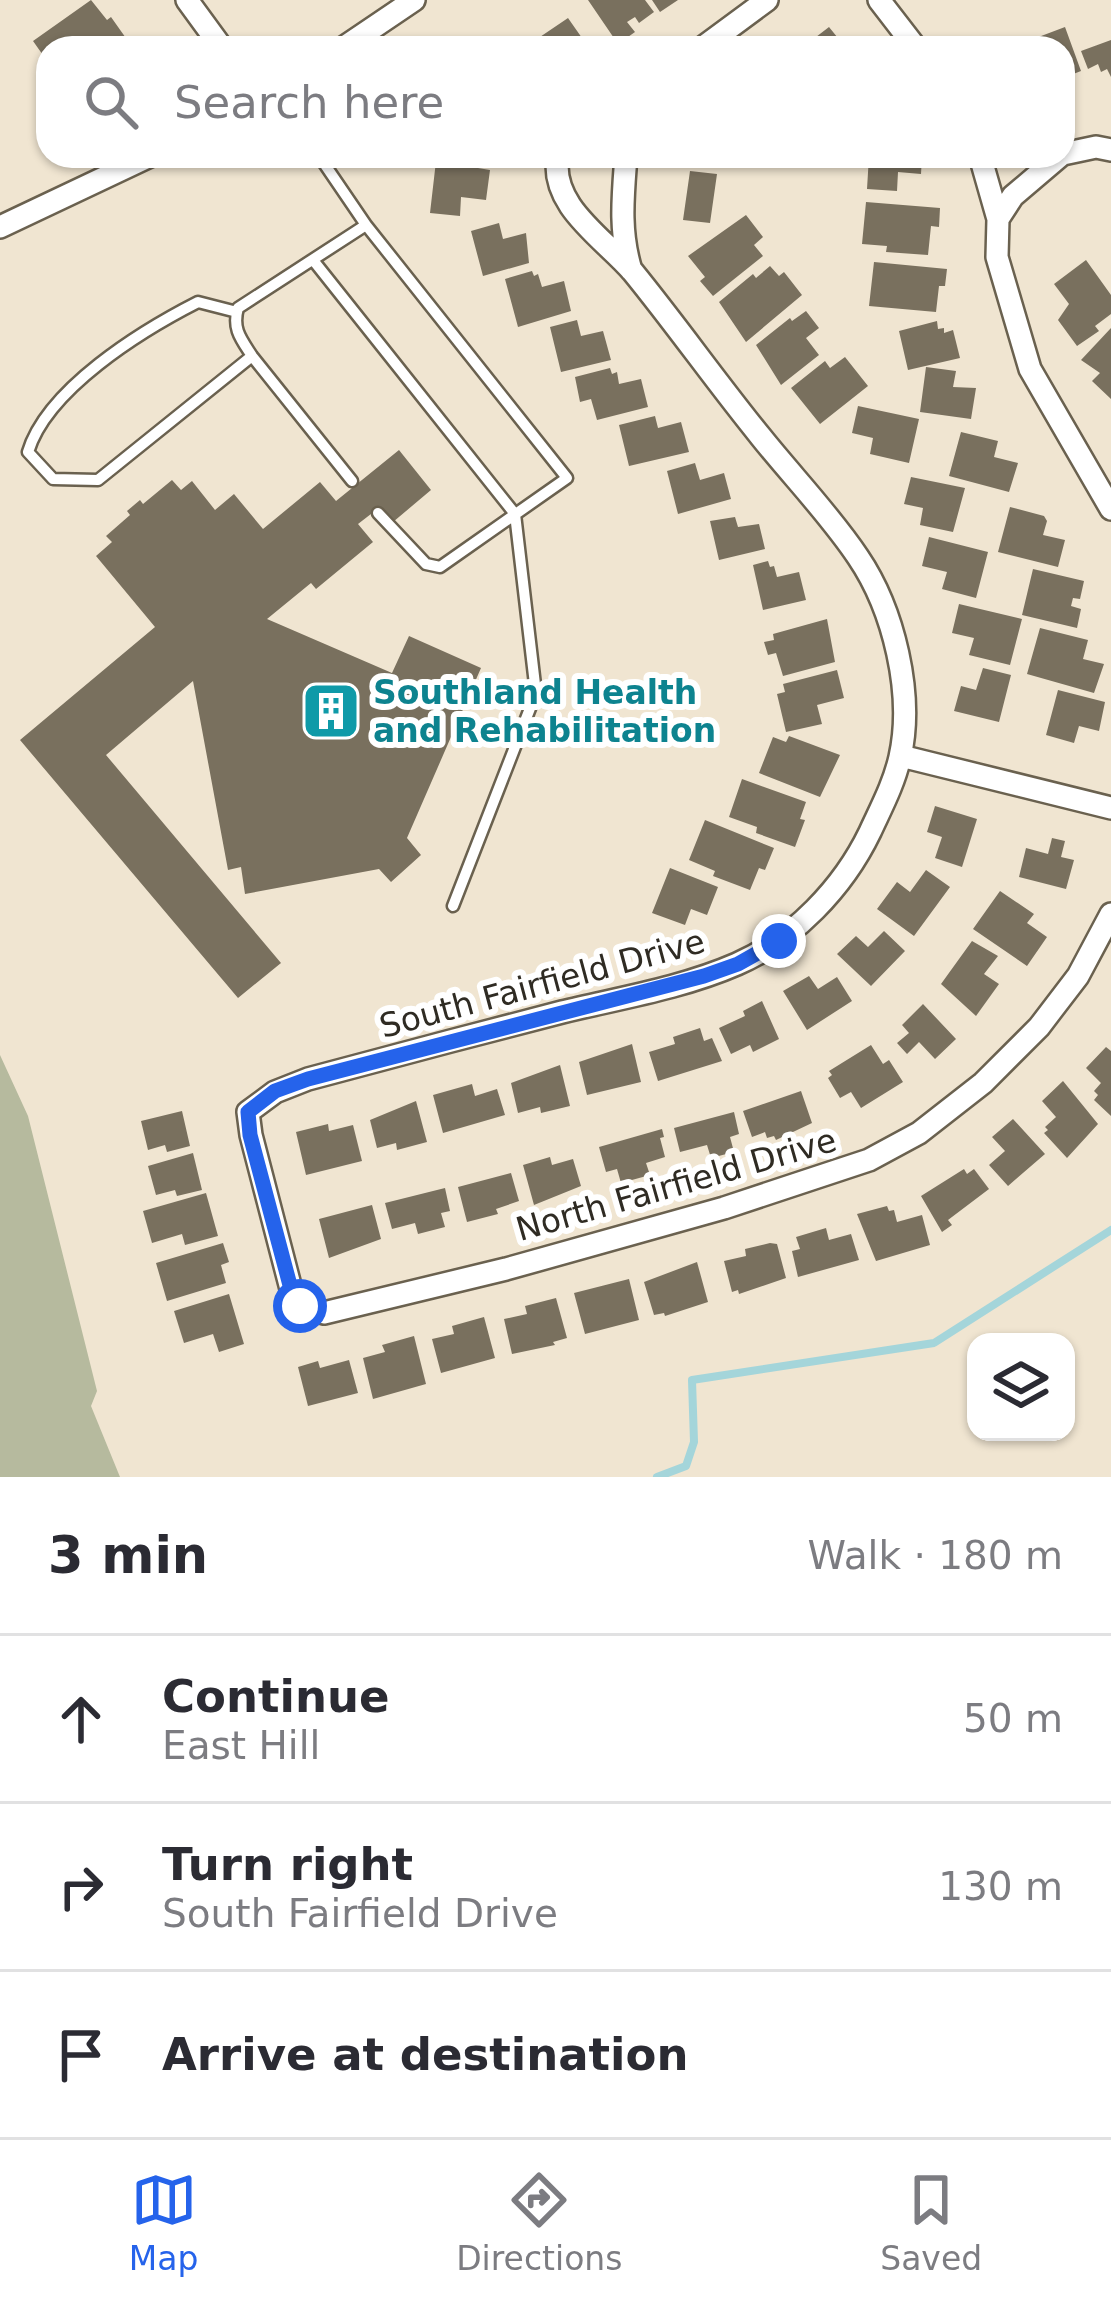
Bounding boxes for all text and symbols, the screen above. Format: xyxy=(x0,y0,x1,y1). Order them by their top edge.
search box xyxy=(36,36,1075,168)
icon: search xyxy=(78,69,144,135)
text: Search here xyxy=(174,76,444,129)
place label: Southland Health and Rehabilitation xyxy=(373,673,716,750)
building icon: Southland Health and Rehabilitation xyxy=(300,680,362,742)
route end xyxy=(752,914,806,968)
street label: South Fairfield Drive xyxy=(375,921,709,1046)
street label: North Fairfield Drive xyxy=(511,1120,841,1249)
route start xyxy=(273,1279,327,1333)
map controls xyxy=(967,1333,1075,1441)
button: layers xyxy=(967,1333,1075,1441)
text: 3 min xyxy=(48,1526,208,1585)
text: Walk · 180 m xyxy=(808,1533,1063,1578)
text: Continue xyxy=(162,1670,390,1723)
icon: ahead xyxy=(48,1686,114,1752)
text: 50 m xyxy=(963,1696,1063,1741)
text: East Hill xyxy=(162,1723,320,1768)
text: Turn right xyxy=(162,1838,413,1891)
icon: right xyxy=(48,1854,114,1920)
text: 130 m xyxy=(938,1864,1063,1909)
text: South Fairfield Drive xyxy=(162,1891,558,1936)
icon: arrive xyxy=(48,2022,114,2088)
text: Arrive at destination xyxy=(162,2028,688,2081)
tab: Map xyxy=(129,2167,199,2278)
tab: Directions xyxy=(456,2167,622,2278)
tab: Saved xyxy=(880,2167,982,2278)

